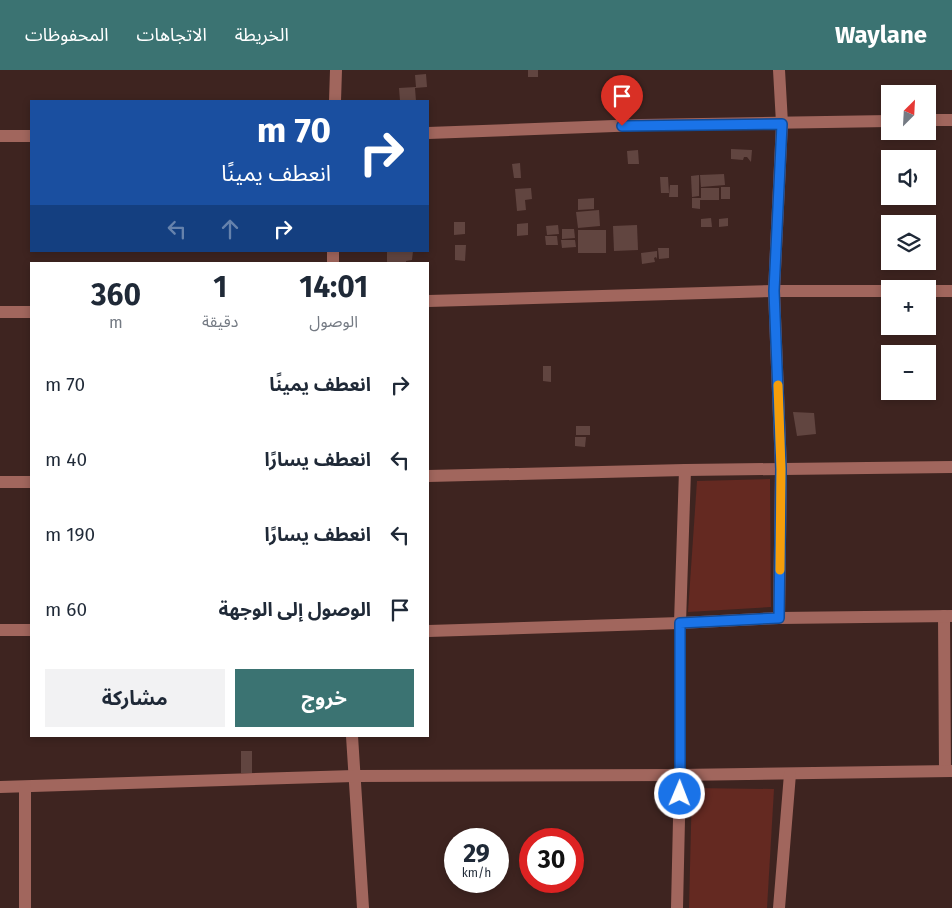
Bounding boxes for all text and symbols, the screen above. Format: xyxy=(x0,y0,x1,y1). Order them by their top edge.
text: Waylane xyxy=(835,21,927,49)
text: المحفوظات xyxy=(25,24,109,46)
text: الاتجاهات xyxy=(137,24,207,46)
text: الخريطة xyxy=(235,24,289,46)
pin xyxy=(601,75,643,126)
icon: arrive xyxy=(608,82,636,110)
north arrow xyxy=(881,85,936,140)
map controls xyxy=(881,85,936,400)
text: 70 m xyxy=(257,109,331,151)
icon: right xyxy=(349,120,414,185)
button: sound xyxy=(881,150,936,205)
text: انعطف يمينًا xyxy=(221,160,331,187)
icon: left xyxy=(163,215,191,243)
icon: ahead xyxy=(216,215,244,243)
icon: right xyxy=(269,215,297,243)
button: layers xyxy=(881,215,936,270)
text: 1 xyxy=(213,269,227,305)
text: 14:01 xyxy=(299,269,368,305)
text: 360 xyxy=(91,277,141,313)
button: + xyxy=(881,280,936,335)
text: دقيقة xyxy=(202,312,238,331)
text: الوصول xyxy=(309,312,358,331)
text: m xyxy=(109,313,123,332)
button: − xyxy=(881,345,936,400)
icon: right xyxy=(386,371,414,399)
text: 70 m xyxy=(45,373,85,396)
text: انعطف يمينًا xyxy=(269,373,371,396)
icon: left xyxy=(386,446,414,474)
text: 40 m xyxy=(45,448,87,471)
text: انعطف يسارًا xyxy=(264,448,371,471)
icon: left xyxy=(386,521,414,549)
text: 190 m xyxy=(45,523,95,546)
text: انعطف يسارًا xyxy=(264,523,371,546)
icon: arrive xyxy=(386,596,414,624)
text: 60 m xyxy=(45,598,87,621)
text: الوصول إلى الوجهة xyxy=(219,598,371,621)
button: مشاركة xyxy=(45,669,225,727)
button: خروج xyxy=(235,669,414,727)
position arrow xyxy=(653,767,705,819)
speed limit sign: 30 xyxy=(519,828,584,893)
text: 29 xyxy=(463,839,490,869)
text: km/h xyxy=(462,866,491,880)

